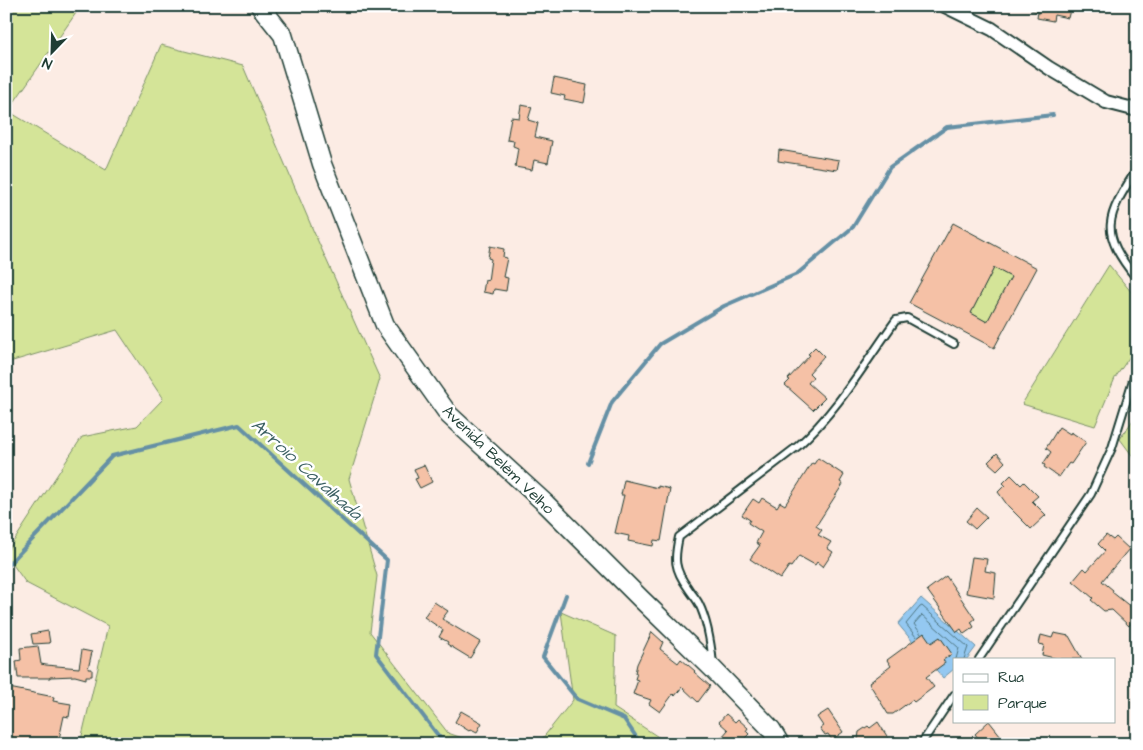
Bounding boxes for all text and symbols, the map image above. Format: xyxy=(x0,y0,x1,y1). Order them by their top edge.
north arrow xyxy=(28,28,78,78)
text: N xyxy=(39,52,55,74)
street label: Avenida Belém Velho xyxy=(437,400,559,519)
water label: Arroio Cavalhada xyxy=(246,413,368,526)
legend xyxy=(953,658,1116,722)
text: Rua xyxy=(998,667,1024,688)
text: Parque xyxy=(998,693,1047,714)

